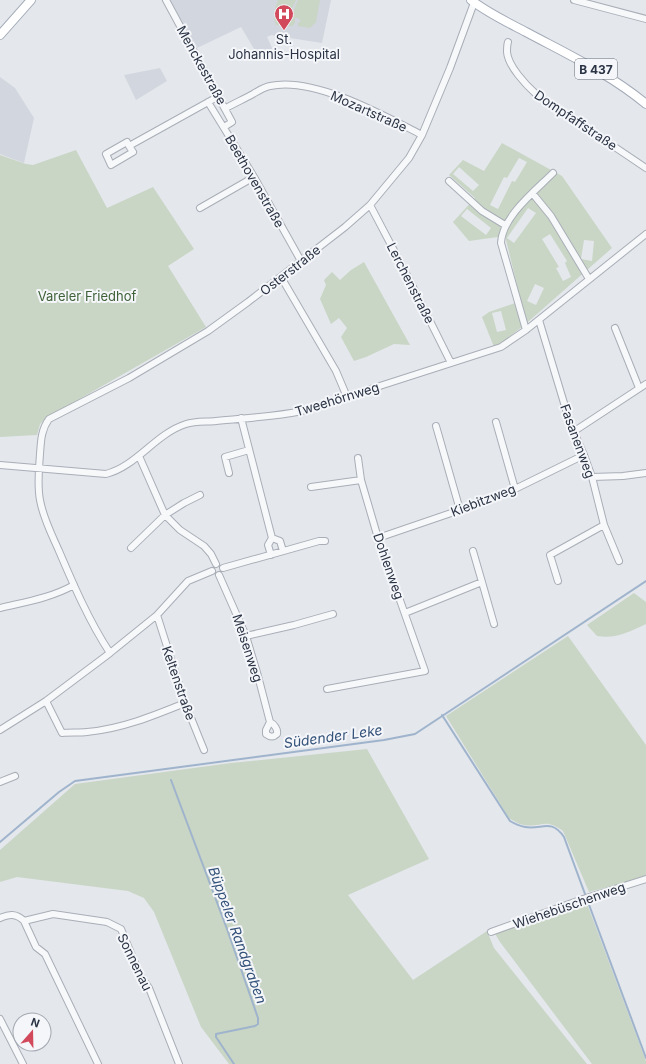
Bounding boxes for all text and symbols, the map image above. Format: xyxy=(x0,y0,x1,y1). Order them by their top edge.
hospital icon: St. Johannis-Hospital xyxy=(273,3,295,31)
street label: Menckestraße xyxy=(174,23,230,107)
place label: St. Johannis-Hospital xyxy=(228,31,340,62)
road number: B 437 xyxy=(575,59,617,79)
street label: Dompfaffstraße xyxy=(532,86,620,154)
street label: Mozartstraße xyxy=(328,87,410,135)
street label: Beethovenstraße xyxy=(222,132,288,230)
street label: Lerchenstraße xyxy=(384,240,438,326)
street label: Osterstraße xyxy=(257,241,323,299)
park label: Vareler Friedhof xyxy=(38,288,136,304)
street label: Tweehörnweg xyxy=(293,379,381,419)
street label: Fasanenweg xyxy=(557,402,599,480)
street label: Kiebitzweg xyxy=(448,480,518,520)
street label: Dohlenweg xyxy=(370,531,408,601)
street label: Meisenweg xyxy=(229,612,267,684)
street label: Keltenstraße xyxy=(159,644,199,722)
water label: Südender Leke xyxy=(283,721,383,751)
water label: Büppeler Randgraben xyxy=(205,864,271,1006)
street label: Wiehebüschenweg xyxy=(511,878,627,932)
street label: Sonnenau xyxy=(114,931,156,993)
north arrow xyxy=(12,1012,52,1052)
text: N xyxy=(29,1015,42,1031)

